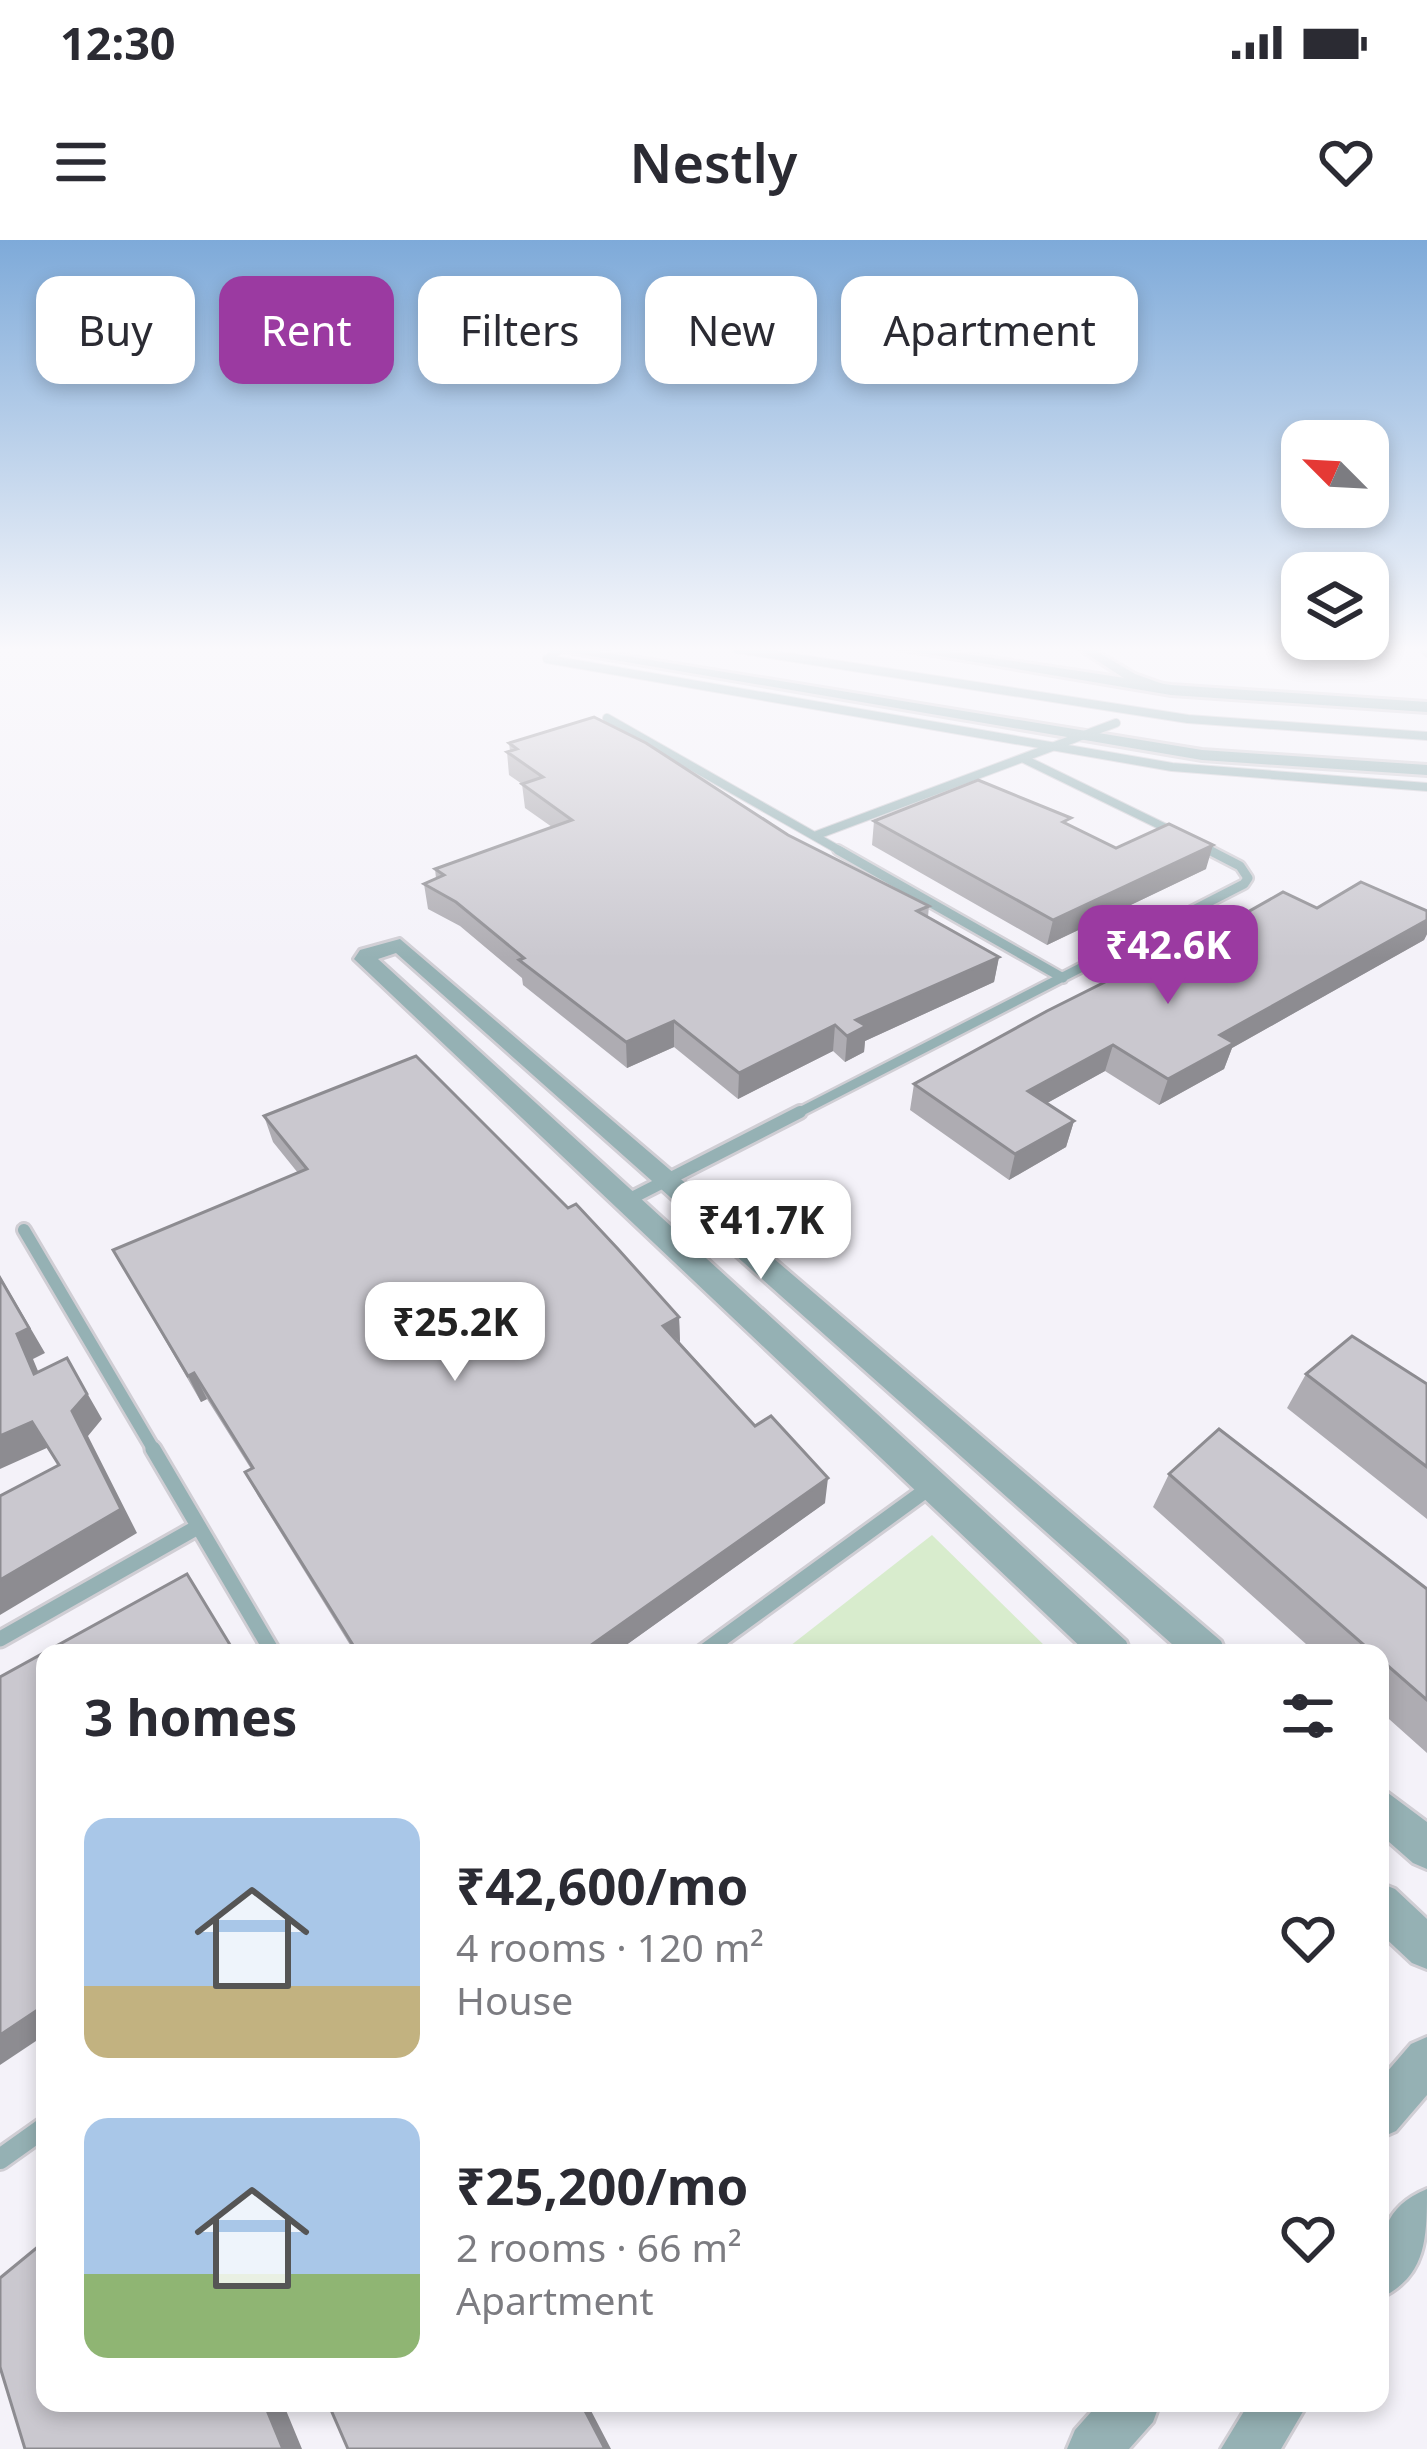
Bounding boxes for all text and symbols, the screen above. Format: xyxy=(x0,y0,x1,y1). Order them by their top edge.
text: 12:30 xyxy=(60,12,176,73)
text: Nestly xyxy=(630,125,797,199)
icon: menu xyxy=(48,129,114,195)
icon: heart xyxy=(1313,129,1379,195)
chip: Buy xyxy=(36,276,195,384)
chip: Rent xyxy=(219,276,394,384)
chip: Filters xyxy=(418,276,621,384)
chip: New xyxy=(645,276,817,384)
chip: Apartment xyxy=(841,276,1138,384)
north arrow xyxy=(1281,420,1389,528)
map controls xyxy=(1281,420,1389,660)
button: layers xyxy=(1281,552,1389,660)
pin: ₹42.6K xyxy=(1070,905,1266,1007)
text: ₹42.6K xyxy=(1105,917,1231,970)
pin: ₹41.7K xyxy=(663,1180,859,1282)
text: ₹41.7K xyxy=(698,1192,824,1245)
pin: ₹25.2K xyxy=(357,1282,553,1384)
text: ₹25.2K xyxy=(392,1294,518,1347)
text: 3 homes xyxy=(84,1681,297,1751)
icon: filters xyxy=(1275,1683,1341,1749)
text: ₹42,600/mo xyxy=(456,1850,748,1920)
icon: home xyxy=(180,1866,324,2010)
icon: heart xyxy=(1275,1905,1341,1971)
text: 4 rooms · 120 m² xyxy=(456,1920,764,1973)
text: House xyxy=(456,1973,573,2026)
text: ₹25,200/mo xyxy=(456,2150,748,2220)
icon: home xyxy=(180,2166,324,2310)
icon: heart xyxy=(1275,2205,1341,2271)
text: 2 rooms · 66 m² xyxy=(456,2220,742,2273)
text: Apartment xyxy=(456,2273,654,2326)

